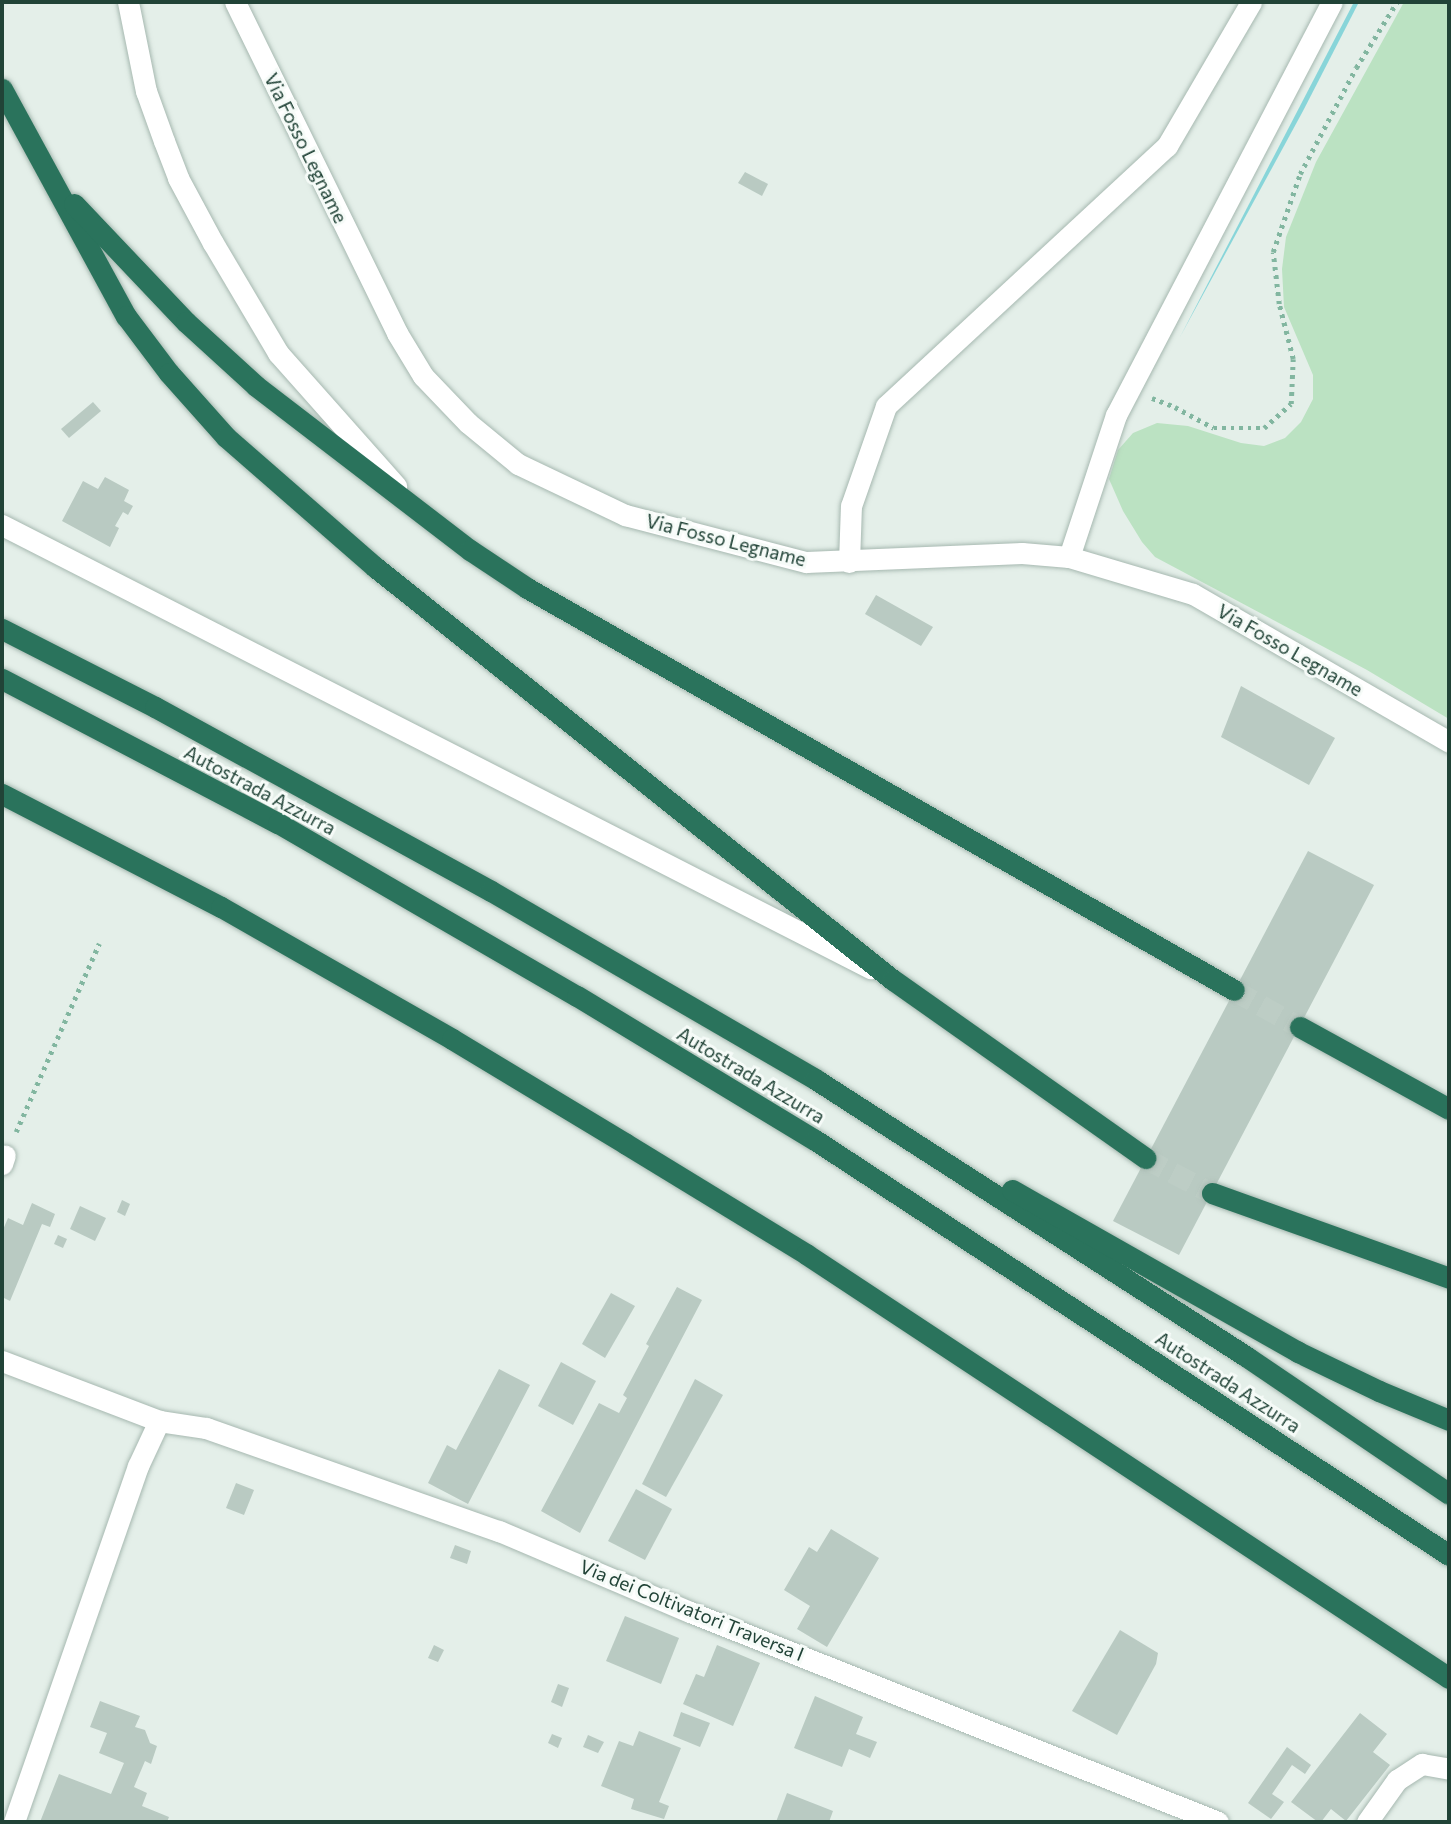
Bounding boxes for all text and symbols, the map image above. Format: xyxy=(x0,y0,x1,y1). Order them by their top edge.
street label: Via Fosso Legname xyxy=(260,69,352,227)
street label: Via Fosso Legname xyxy=(644,509,808,571)
street label: Via Fosso Legname xyxy=(1213,599,1367,701)
street label: Autostrada Azzurra xyxy=(180,740,340,840)
street label: Autostrada Azzurra xyxy=(673,1022,829,1128)
street label: Autostrada Azzurra xyxy=(1151,1327,1305,1437)
street label: Via dei Coltivatori Traversa I xyxy=(577,1555,807,1665)

